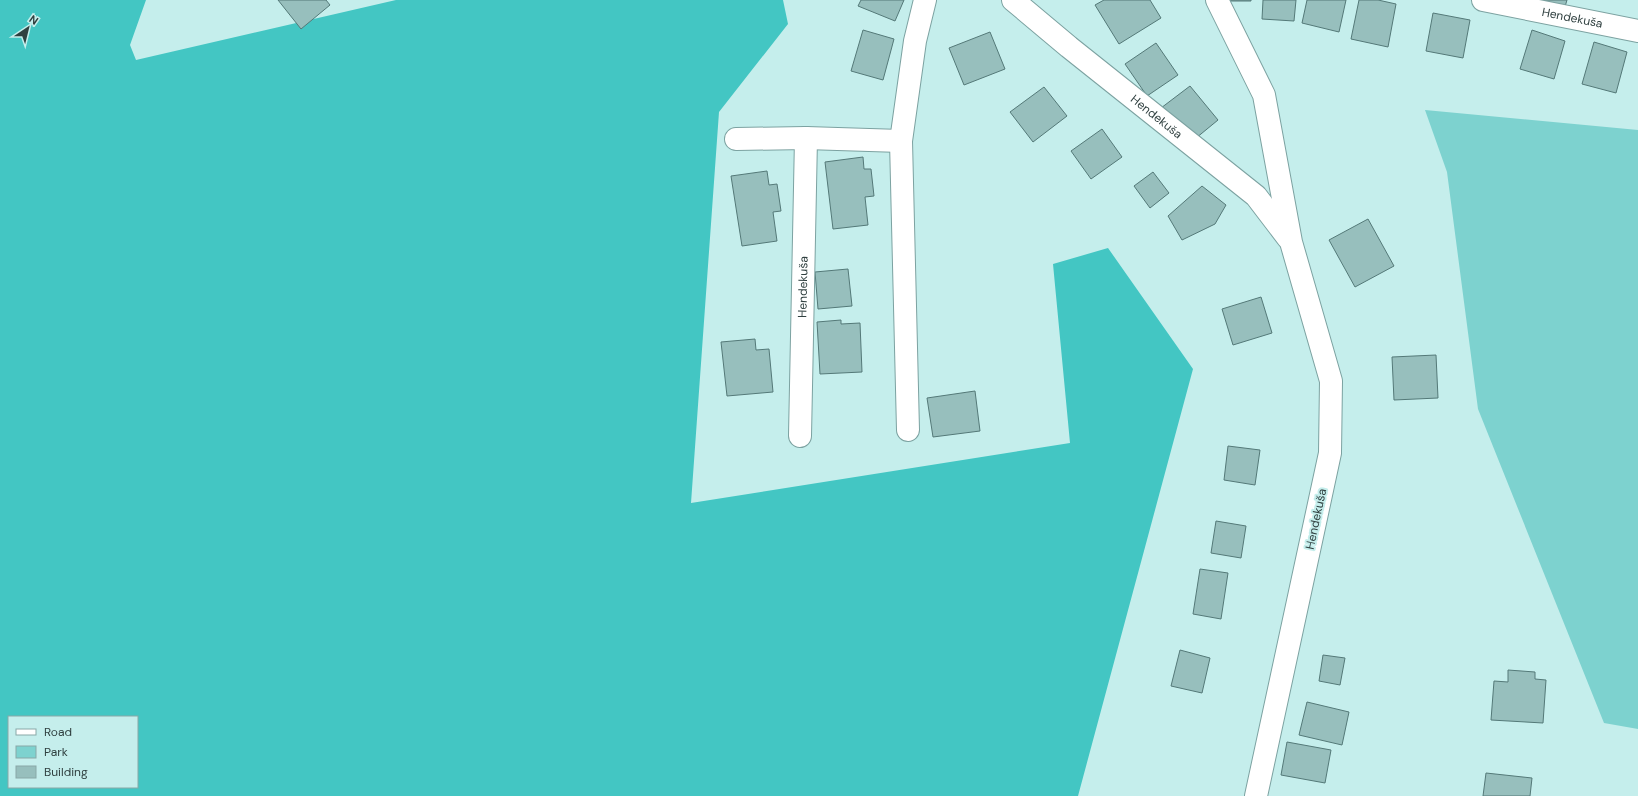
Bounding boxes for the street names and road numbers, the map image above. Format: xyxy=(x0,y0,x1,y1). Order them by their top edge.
street label: Hendekuša xyxy=(1540,4,1604,32)
street label: Hendekuša xyxy=(1127,91,1186,142)
street label: Hendekuša xyxy=(794,256,812,318)
street label: Hendekuša xyxy=(1302,487,1330,551)

